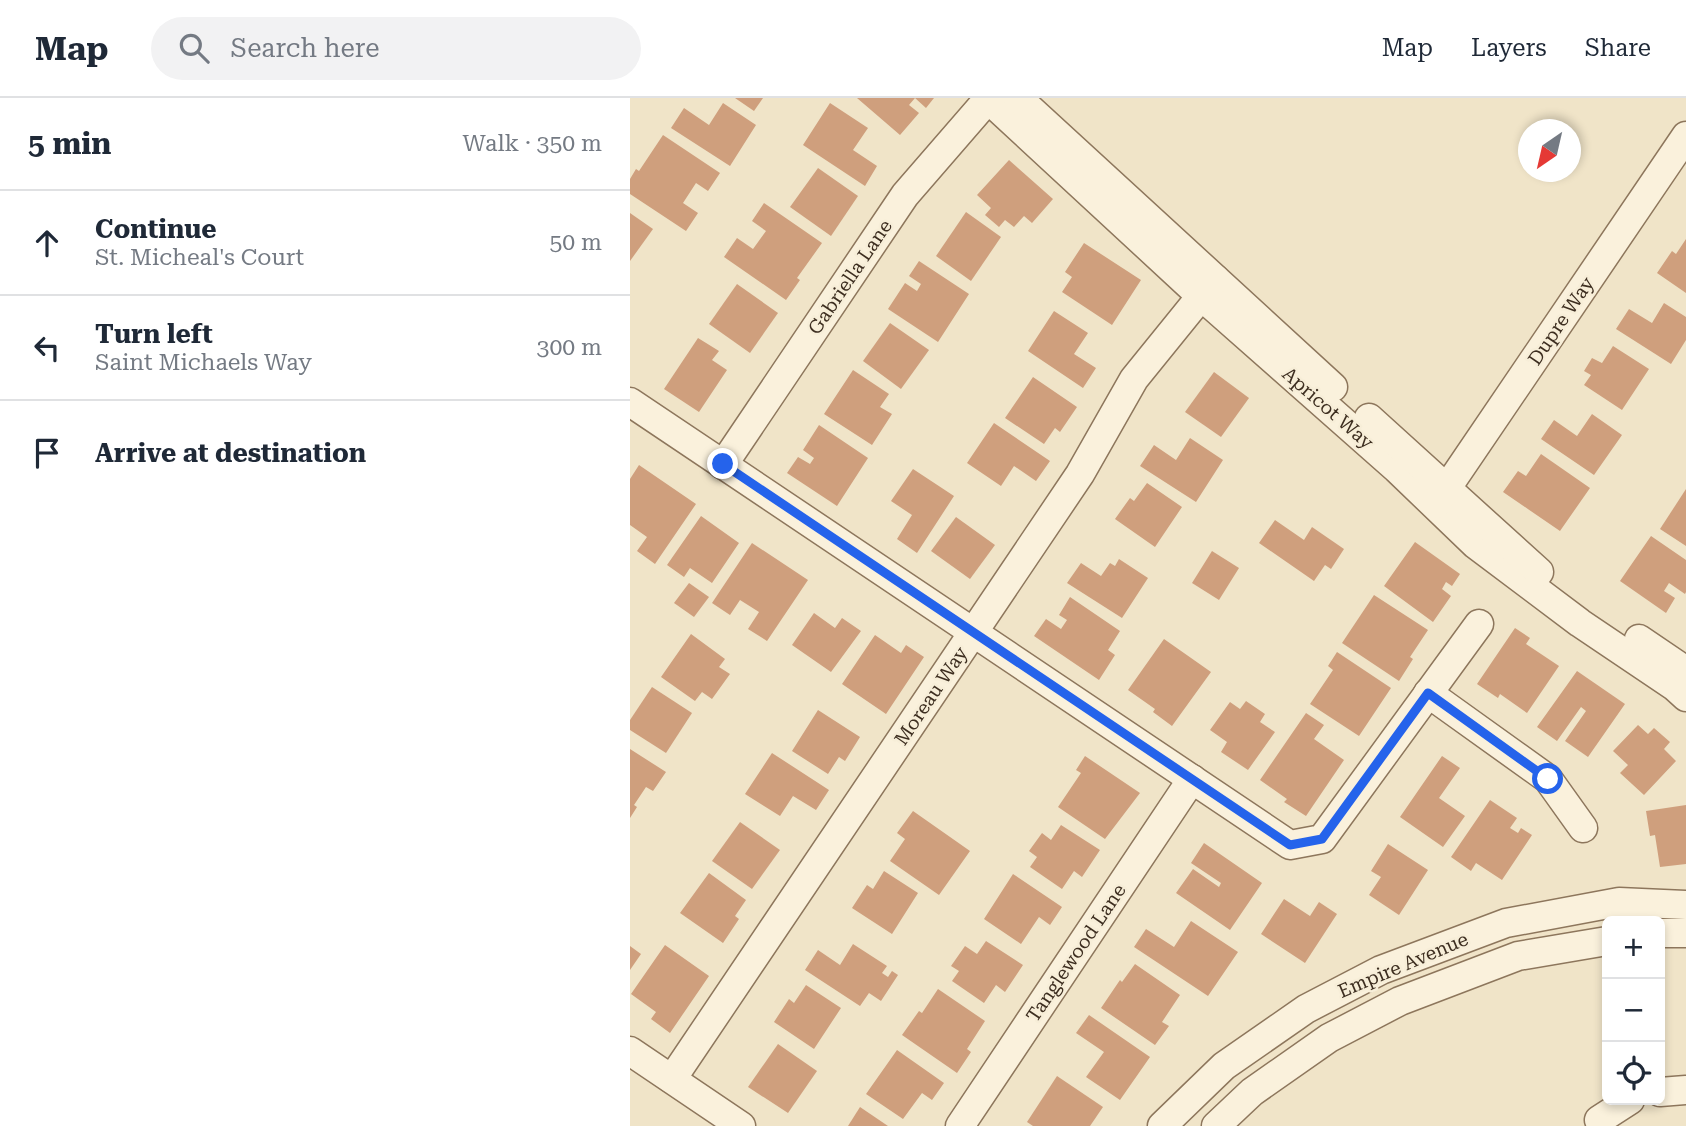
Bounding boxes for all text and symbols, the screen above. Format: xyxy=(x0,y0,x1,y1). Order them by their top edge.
search box xyxy=(151,17,641,80)
text: Map xyxy=(35,29,109,68)
icon: search xyxy=(175,29,213,67)
text: Search here xyxy=(231,33,380,63)
text: Map xyxy=(1382,34,1433,62)
text: Layers xyxy=(1471,34,1547,62)
text: Share xyxy=(1585,34,1651,62)
north arrow xyxy=(1518,119,1581,182)
text: 5 min xyxy=(28,126,111,161)
text: Walk · 350 m xyxy=(463,130,602,157)
text: Continue xyxy=(95,214,217,244)
street label: Gabriella Lane xyxy=(803,215,897,339)
icon: ahead xyxy=(28,224,66,262)
text: 50 m xyxy=(549,229,602,256)
text: St. Micheal's Court xyxy=(95,244,304,271)
street label: Dupre Way xyxy=(1523,272,1599,369)
text: Turn left xyxy=(95,319,213,349)
icon: left xyxy=(28,329,66,367)
text: 300 m xyxy=(537,334,602,361)
text: Saint Michaels Way xyxy=(95,349,312,376)
street label: Apricot Way xyxy=(1278,362,1379,454)
icon: arrive xyxy=(28,434,66,472)
text: Arrive at destination xyxy=(95,438,366,468)
route end xyxy=(707,448,738,479)
street label: Moreau Way xyxy=(890,642,973,750)
route start xyxy=(1532,763,1563,794)
street label: Tanglewood Lane xyxy=(1021,880,1131,1026)
map controls xyxy=(1602,916,1665,1105)
button: + xyxy=(1602,916,1665,979)
street label: Empire Avenue xyxy=(1335,927,1471,1003)
button: − xyxy=(1602,979,1665,1042)
button: locate xyxy=(1602,1042,1665,1105)

